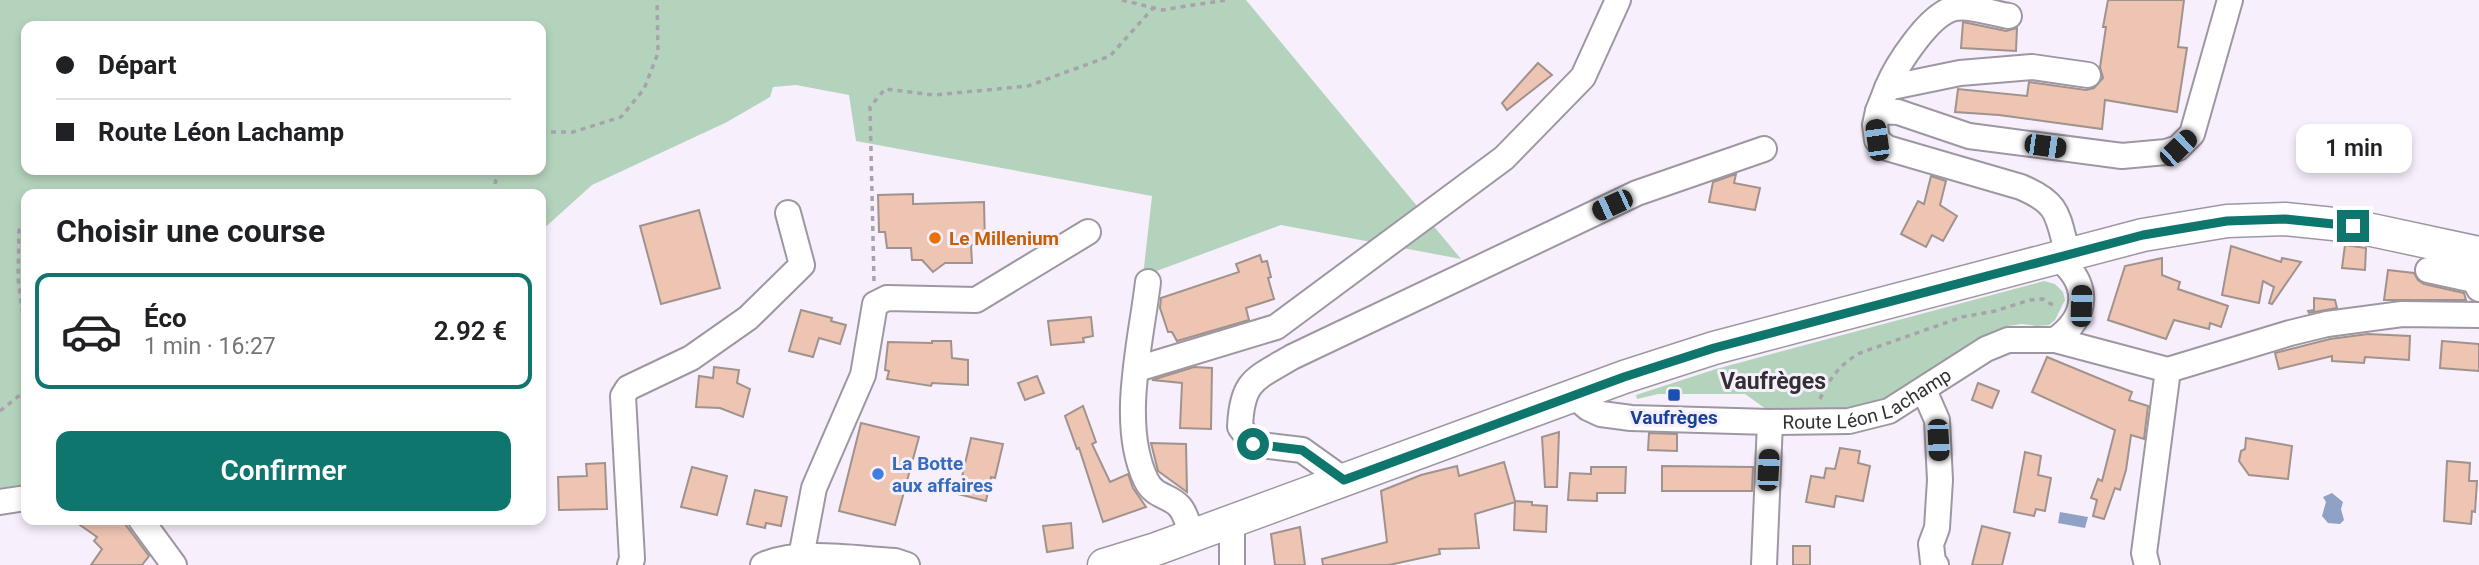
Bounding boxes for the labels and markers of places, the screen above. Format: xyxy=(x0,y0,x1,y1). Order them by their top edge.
place label: Le Millenium xyxy=(949,227,1059,250)
marker: Le Millenium xyxy=(927,230,943,246)
marker: Vaufrèges xyxy=(1666,387,1682,403)
place label: Vaufrèges xyxy=(1630,406,1718,429)
place label: La Botte aux affaires xyxy=(892,452,993,497)
marker: La Botte aux affaires xyxy=(870,466,886,482)

